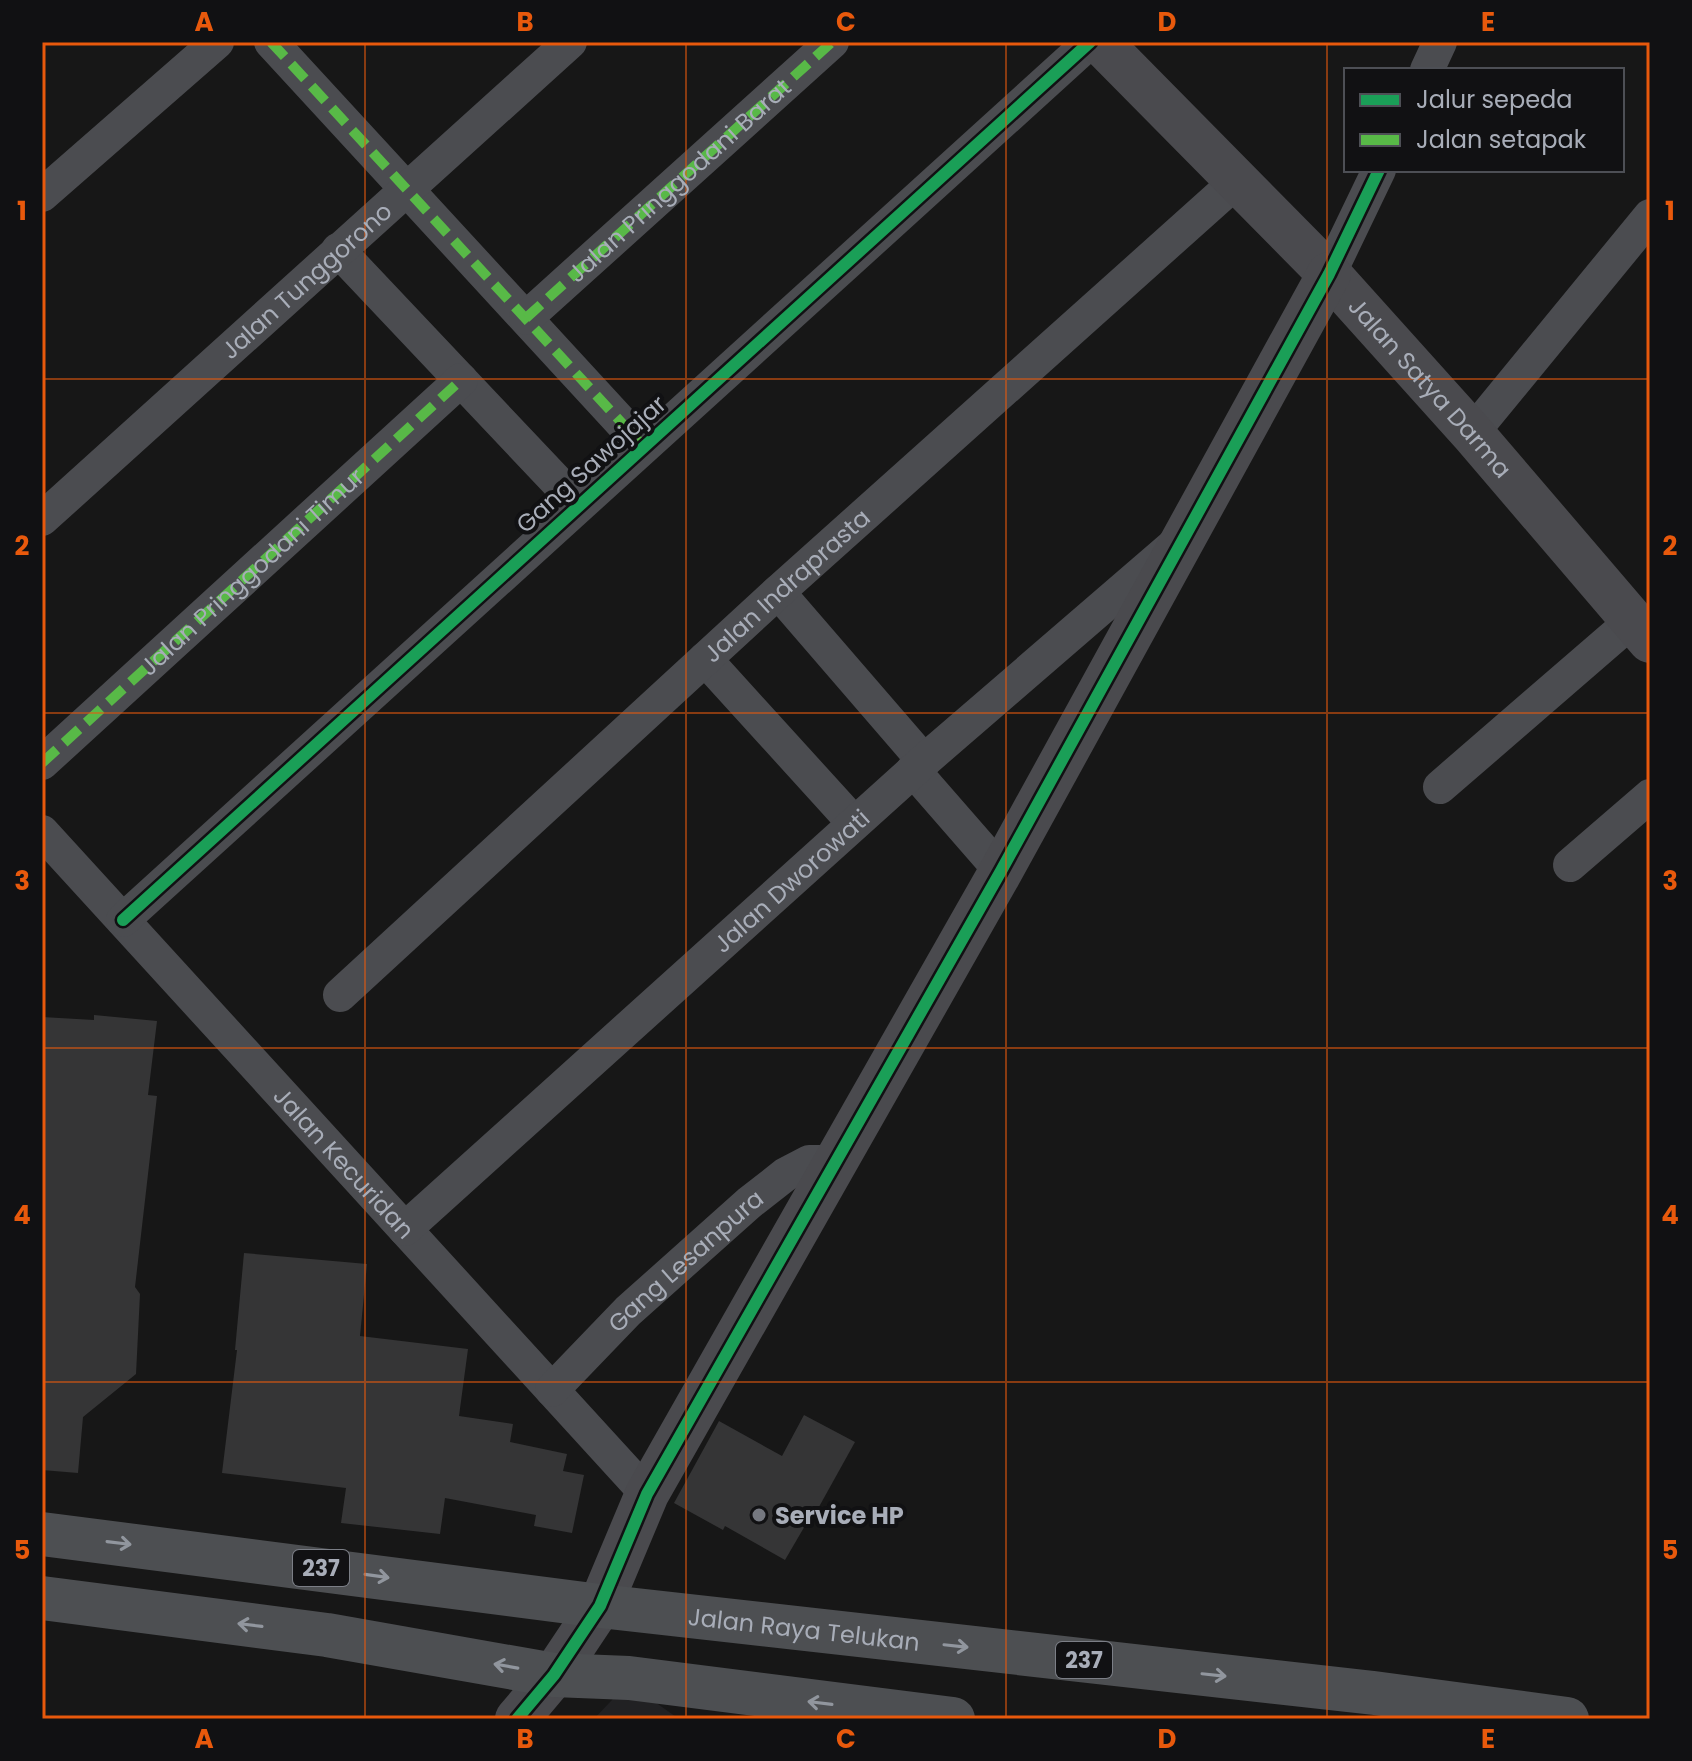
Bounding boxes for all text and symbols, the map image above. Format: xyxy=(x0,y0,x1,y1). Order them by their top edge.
text: A xyxy=(194,4,214,40)
text: B xyxy=(516,4,534,40)
text: C xyxy=(836,4,856,40)
text: D xyxy=(1158,4,1177,40)
text: E xyxy=(1481,4,1495,40)
legend xyxy=(1344,68,1624,172)
street label: Jalan Pringgodani Barat xyxy=(560,71,798,289)
text: Jalur sepeda xyxy=(1416,83,1573,116)
text: Jalan setapak xyxy=(1416,123,1587,156)
text: 1 xyxy=(17,193,27,229)
text: 1 xyxy=(1665,193,1675,229)
street label: Jalan Tunggorono xyxy=(214,195,399,366)
street label: Jalan Satya Darma xyxy=(1341,290,1520,485)
street label: Gang Sawojajar xyxy=(509,388,673,540)
street label: Jalan Pringgodani Timur xyxy=(132,460,371,682)
street label: Jalan Indraprasta xyxy=(696,501,877,669)
text: 2 xyxy=(15,528,30,564)
text: 2 xyxy=(1663,528,1678,564)
street label: Jalan Dworowati xyxy=(706,802,876,960)
text: 3 xyxy=(14,863,30,899)
text: 3 xyxy=(1662,863,1678,899)
street label: Jalan Kecuridan xyxy=(266,1080,422,1246)
street label: Gang Lesanpura xyxy=(600,1182,770,1339)
text: 4 xyxy=(13,1197,31,1233)
text: 4 xyxy=(1661,1197,1679,1233)
place label: Service HP xyxy=(775,1499,904,1532)
marker: Service HP xyxy=(750,1506,768,1524)
text: 5 xyxy=(14,1532,30,1568)
text: 5 xyxy=(1662,1532,1678,1568)
one-way arrow xyxy=(106,1536,132,1551)
road number: 237 xyxy=(293,1550,349,1586)
one-way arrow xyxy=(364,1568,390,1583)
street label: Jalan Raya Telukan xyxy=(686,1600,922,1658)
one-way arrow xyxy=(238,1617,263,1632)
one-way arrow xyxy=(942,1638,969,1653)
road number: 237 xyxy=(1056,1642,1112,1678)
one-way arrow xyxy=(494,1658,520,1673)
one-way arrow xyxy=(1201,1668,1227,1683)
one-way arrow xyxy=(807,1695,834,1710)
text: A xyxy=(194,1721,214,1757)
text: B xyxy=(516,1721,534,1757)
text: C xyxy=(836,1721,856,1757)
text: D xyxy=(1158,1721,1177,1757)
text: E xyxy=(1481,1721,1495,1757)

